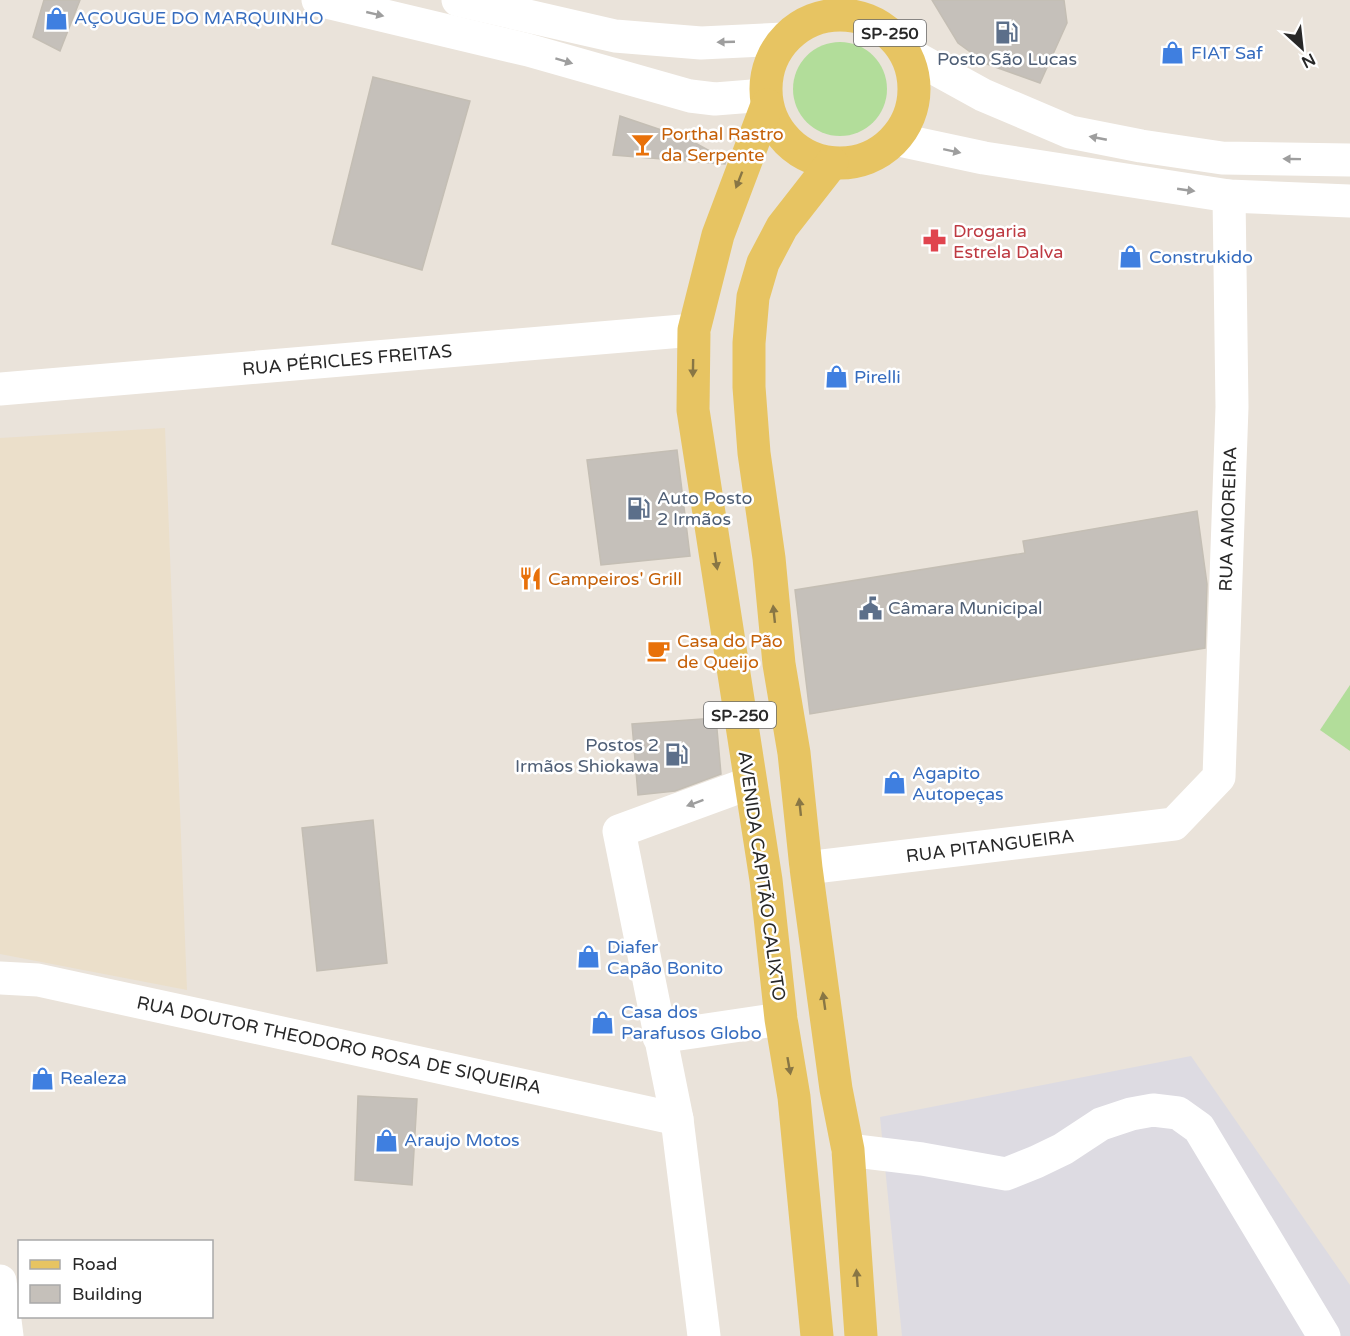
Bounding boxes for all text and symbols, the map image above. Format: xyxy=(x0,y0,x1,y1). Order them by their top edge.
shop icon: AÇOUGUE DO MARQUINHO xyxy=(43,5,69,31)
place label: AÇOUGUE DO MARQUINHO xyxy=(74,7,324,29)
one-way arrow xyxy=(366,9,384,19)
north arrow xyxy=(1272,18,1332,78)
road number: SP-250 xyxy=(854,20,926,46)
fuel station icon: Posto São Lucas xyxy=(994,20,1020,46)
one-way arrow xyxy=(716,37,735,46)
shop icon: FIAT Saf xyxy=(1160,40,1186,66)
place label: FIAT Saf xyxy=(1191,42,1263,64)
place label: Posto São Lucas xyxy=(937,48,1077,70)
text: N xyxy=(1298,49,1319,72)
one-way arrow xyxy=(555,57,573,66)
place label: Porthal Rastro da Serpente xyxy=(661,123,784,166)
bar icon: Porthal Rastro da Serpente xyxy=(630,131,656,157)
one-way arrow xyxy=(1089,133,1108,142)
one-way arrow xyxy=(943,147,962,156)
one-way arrow xyxy=(1282,154,1301,164)
one-way arrow xyxy=(734,171,744,189)
one-way arrow xyxy=(1177,185,1196,194)
place label: Drogaria Estrela Dalva xyxy=(953,220,1063,263)
pharmacy icon: Drogaria Estrela Dalva xyxy=(922,228,948,254)
shop icon: Construkido xyxy=(1118,244,1144,270)
place label: Construkido xyxy=(1149,246,1253,268)
street label: RUA PÉRICLES FREITAS xyxy=(241,340,453,380)
one-way arrow xyxy=(688,358,698,377)
shop icon: Pirelli xyxy=(823,364,849,390)
place label: Pirelli xyxy=(854,366,901,388)
street label: RUA AMOREIRA xyxy=(1214,446,1242,592)
place label: Auto Posto 2 Irmãos xyxy=(657,487,753,530)
fuel station icon: Auto Posto 2 Irmãos xyxy=(626,495,652,521)
one-way arrow xyxy=(712,552,721,571)
restaurant icon: Campeiros' Grill xyxy=(517,566,543,592)
place label: Campeiros' Grill xyxy=(548,568,682,590)
public building icon: Câmara Municipal xyxy=(857,595,883,621)
place label: Câmara Municipal xyxy=(888,597,1043,619)
one-way arrow xyxy=(769,605,779,624)
place label: Casa do Pão de Queijo xyxy=(677,630,783,673)
cafe icon: Casa do Pão de Queijo xyxy=(646,638,672,664)
road number: SP-250 xyxy=(704,702,776,728)
place label: Postos 2 Irmãos Shiokawa xyxy=(515,734,659,777)
fuel station icon: Postos 2 Irmãos Shiokawa xyxy=(664,742,690,768)
street label: AVENIDA CAPITÃO CALIXTO xyxy=(734,750,790,1002)
place label: Agapito Autopeças xyxy=(912,762,1004,805)
shop icon: Agapito Autopeças xyxy=(881,770,907,796)
one-way arrow xyxy=(795,798,805,817)
one-way arrow xyxy=(686,799,704,809)
street label: RUA PITANGUEIRA xyxy=(905,825,1075,867)
place label: Diafer Capão Bonito xyxy=(607,936,723,979)
shop icon: Diafer Capão Bonito xyxy=(576,944,602,970)
street label: RUA DOUTOR THEODORO ROSA DE SIQUEIRA xyxy=(135,991,543,1099)
one-way arrow xyxy=(820,991,829,1010)
place label: Casa dos Parafusos Globo xyxy=(621,1001,762,1044)
shop icon: Casa dos Parafusos Globo xyxy=(590,1009,616,1035)
one-way arrow xyxy=(784,1056,793,1075)
shop icon: Realeza xyxy=(29,1065,55,1091)
place label: Realeza xyxy=(60,1067,127,1089)
shop icon: Araujo Motos xyxy=(373,1127,399,1153)
place label: Araujo Motos xyxy=(404,1129,520,1151)
legend xyxy=(18,1240,213,1318)
text: Road xyxy=(72,1253,117,1275)
one-way arrow xyxy=(852,1268,861,1287)
text: Building xyxy=(72,1283,142,1305)

